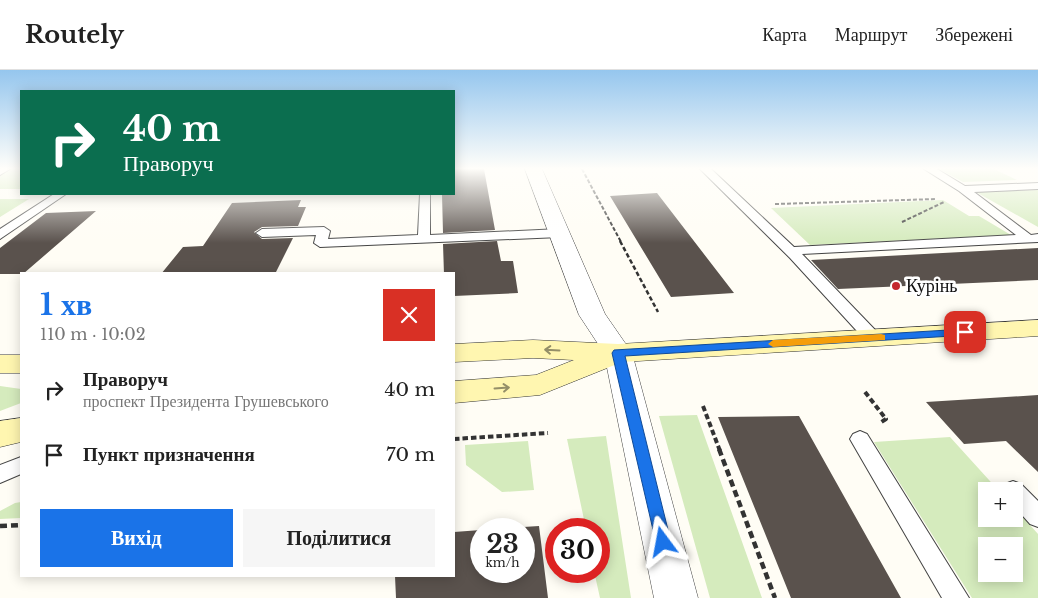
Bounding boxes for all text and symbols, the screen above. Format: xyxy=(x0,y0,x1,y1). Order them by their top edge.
text: Routely xyxy=(25,20,124,49)
text: Карта xyxy=(762,24,807,46)
text: Маршрут xyxy=(835,24,907,46)
text: Збережені xyxy=(935,24,1013,46)
text: 40 m xyxy=(123,107,221,150)
icon: right xyxy=(40,110,105,175)
text: Праворуч xyxy=(123,150,214,177)
place label: Курінь xyxy=(906,275,958,297)
marker: Курінь xyxy=(890,280,902,292)
text: 1 хв xyxy=(40,286,92,323)
button: close xyxy=(383,289,435,341)
pin xyxy=(944,311,986,353)
icon: arrive xyxy=(951,318,979,346)
text: 110 m · 10:02 xyxy=(40,324,146,344)
one-way arrow xyxy=(544,345,560,355)
text: Праворуч xyxy=(83,368,168,391)
icon: right xyxy=(40,376,68,404)
text: 40 m xyxy=(384,378,435,401)
one-way arrow xyxy=(494,383,510,393)
text: проспект Президента Грушевського xyxy=(83,391,329,411)
icon: arrive xyxy=(40,441,68,469)
text: Пункт призначення xyxy=(83,443,255,466)
text: 70 m xyxy=(386,443,435,466)
map controls xyxy=(978,482,1023,582)
button: + xyxy=(978,482,1023,527)
button: Вихід xyxy=(40,509,233,567)
button: Поділитися xyxy=(243,509,435,567)
position arrow xyxy=(636,515,688,567)
speed limit sign: 30 xyxy=(545,518,610,583)
text: 23 xyxy=(486,529,519,560)
button: − xyxy=(978,537,1023,582)
text: km/h xyxy=(485,555,520,570)

